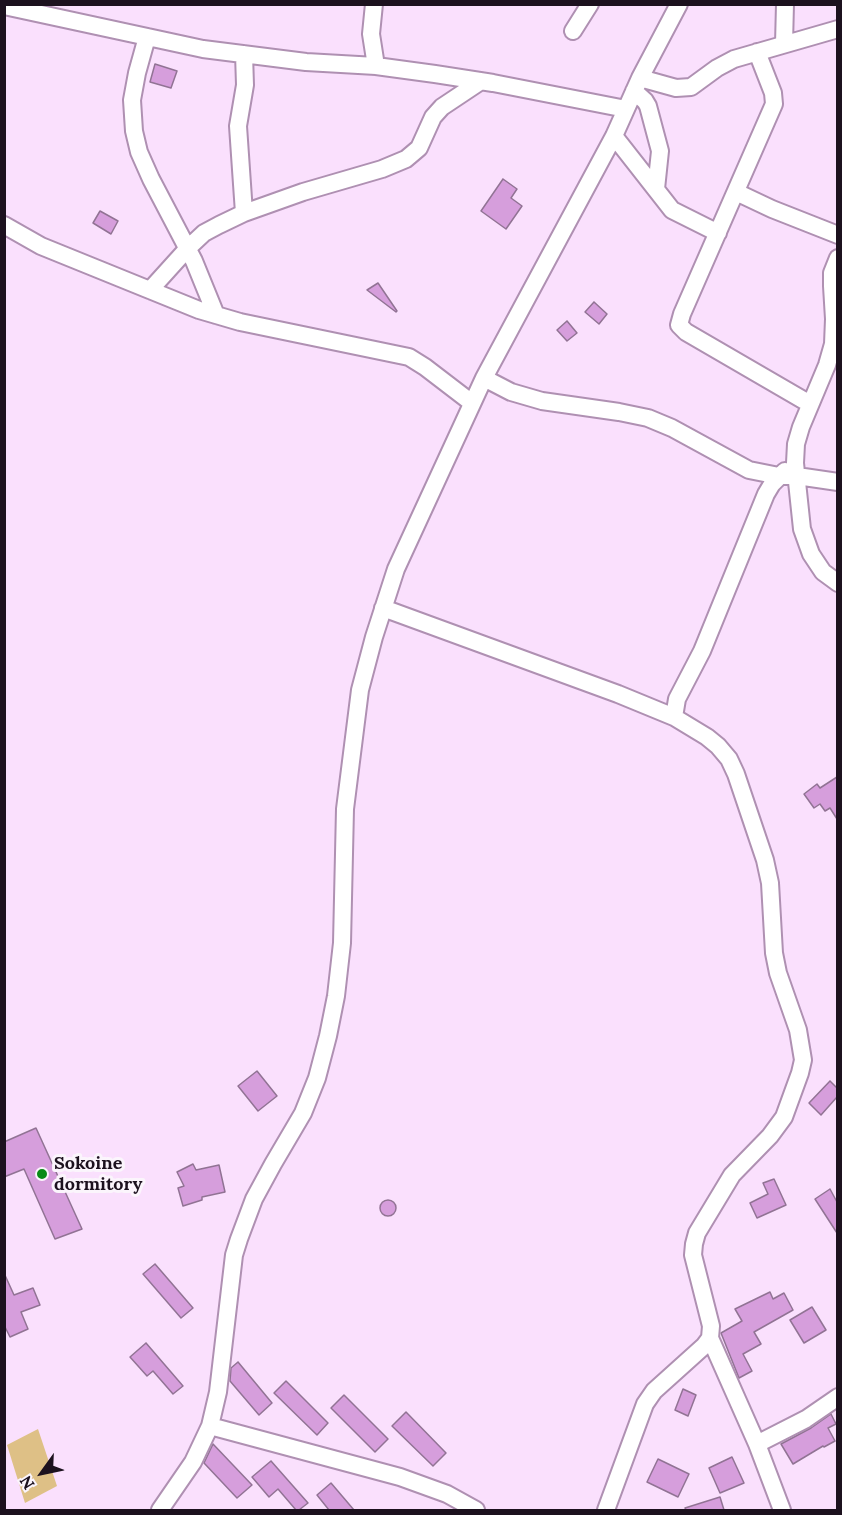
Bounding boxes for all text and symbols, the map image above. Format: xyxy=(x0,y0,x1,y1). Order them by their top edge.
place label: Sokoine dormitory xyxy=(54,1153,142,1196)
marker: Sokoine dormitory xyxy=(35,1167,49,1181)
north arrow xyxy=(12,1443,72,1503)
text: N xyxy=(15,1472,39,1493)

